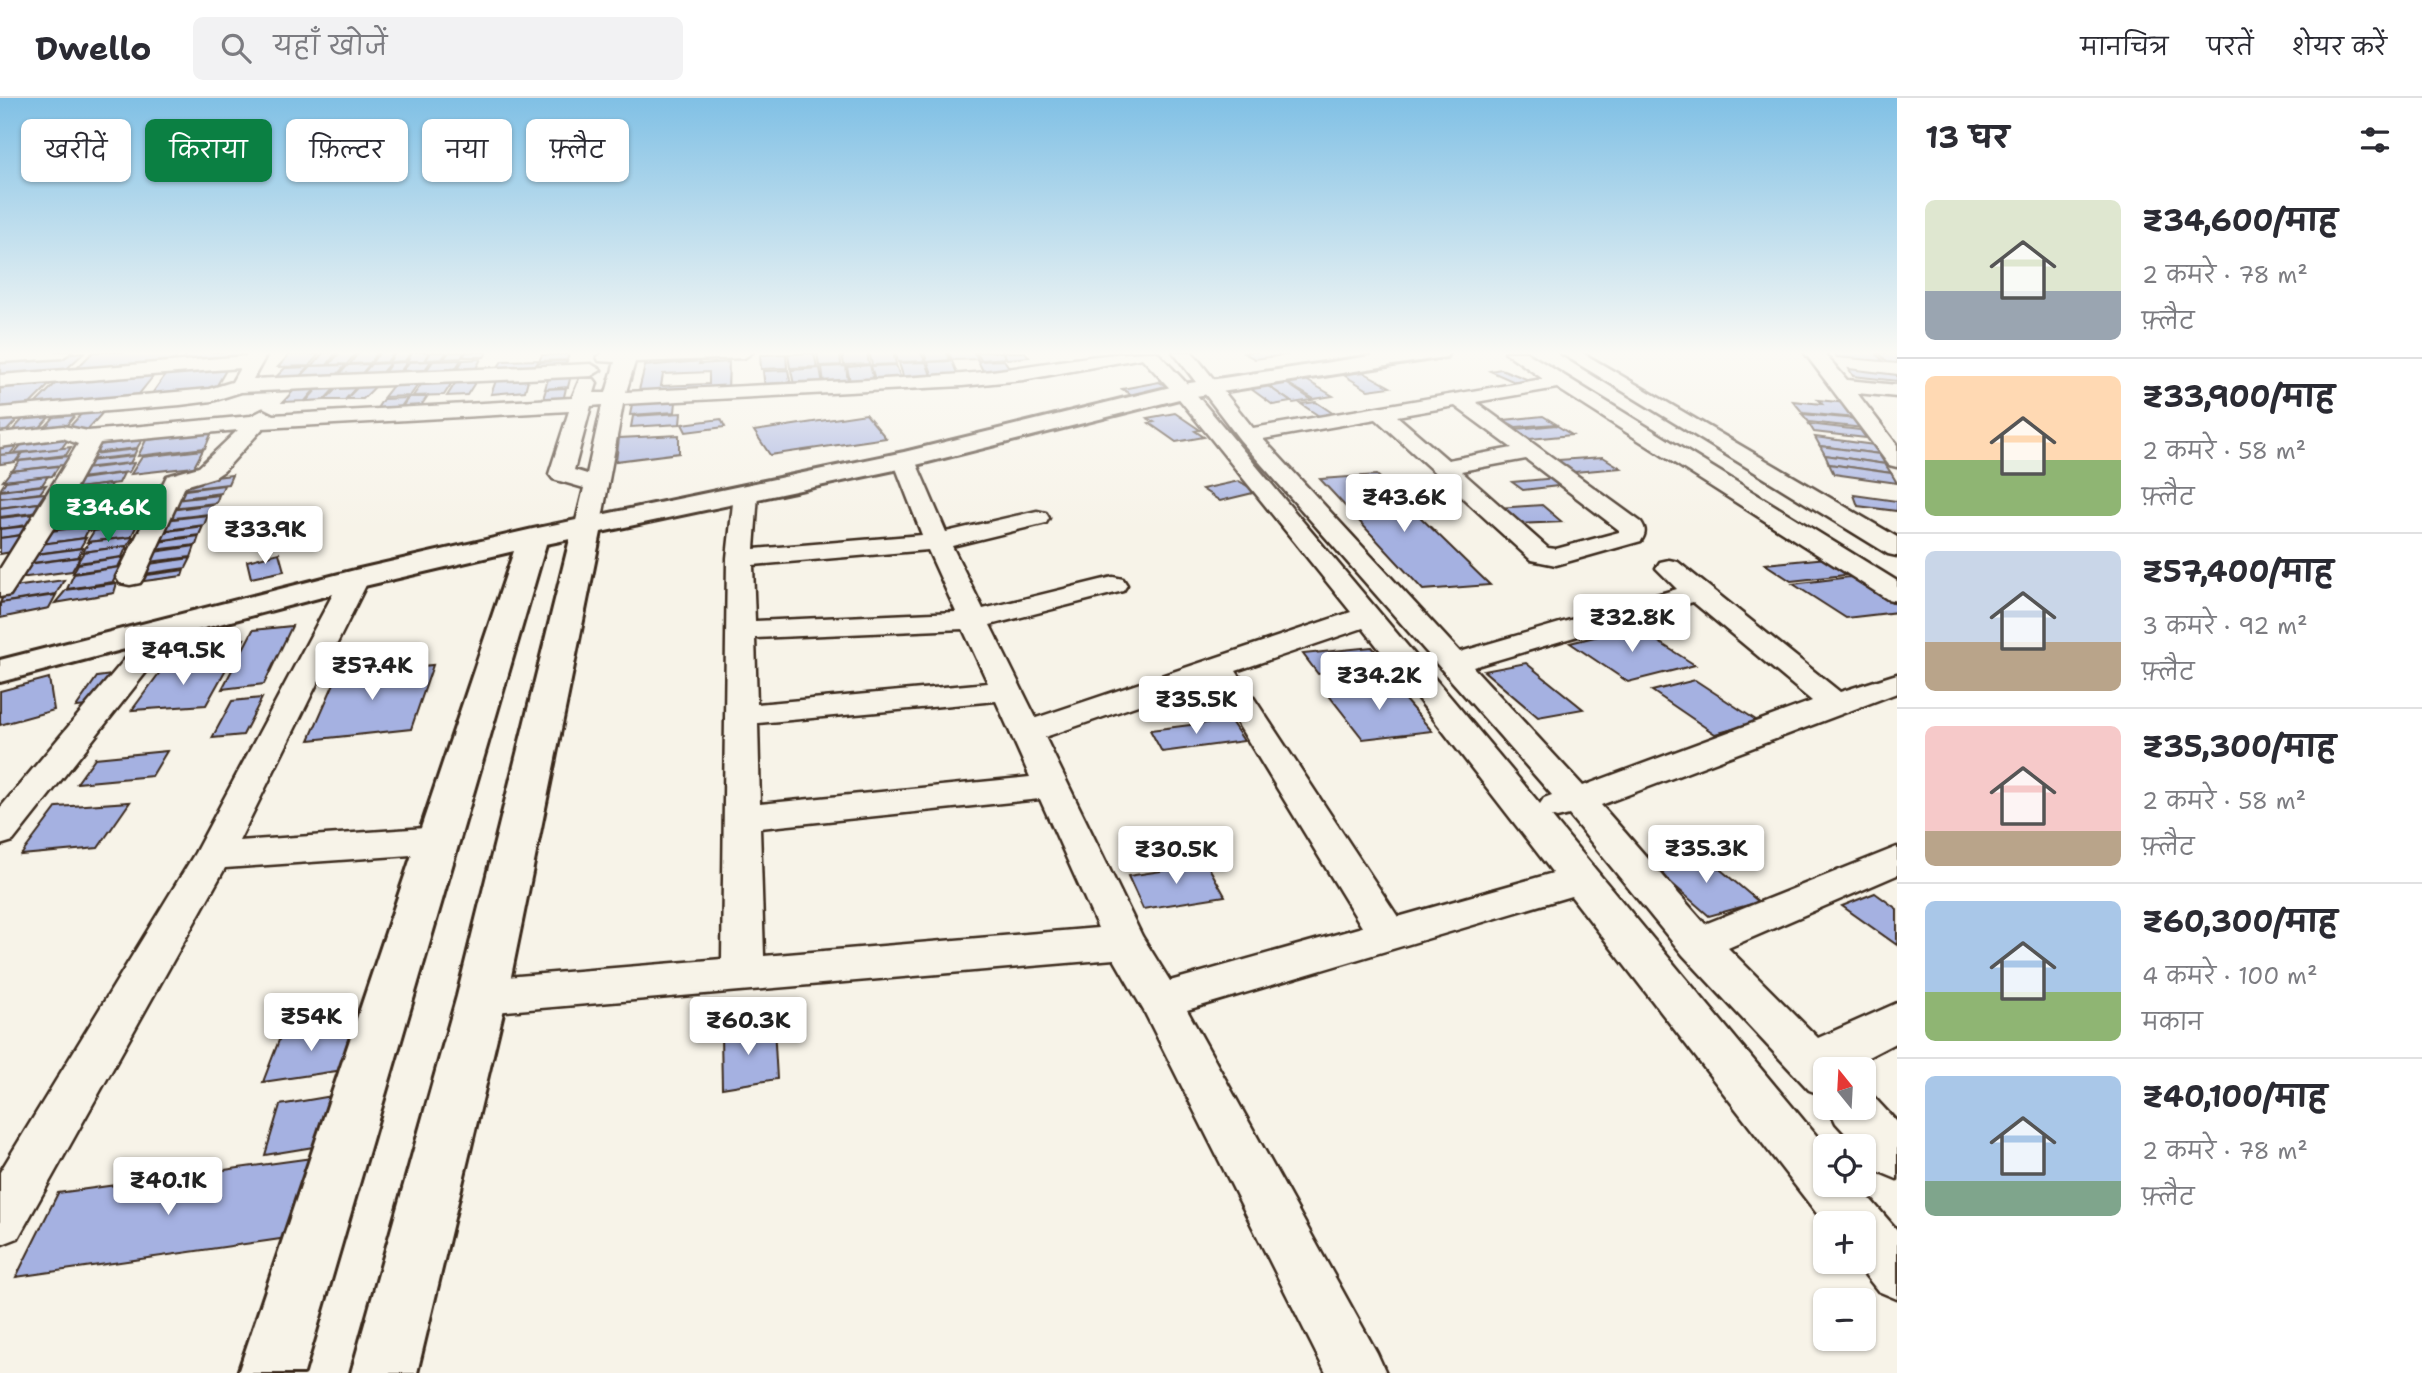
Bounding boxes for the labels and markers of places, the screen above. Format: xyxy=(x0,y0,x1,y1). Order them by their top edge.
pin: ₹43.6K xyxy=(1347,474,1461,534)
pin: ₹34.6K xyxy=(51,484,165,544)
pin: ₹33.9K xyxy=(208,506,322,566)
pin: ₹32.8K xyxy=(1575,594,1689,654)
pin: ₹49.5K xyxy=(126,628,240,687)
pin: ₹57.4K xyxy=(315,642,429,702)
pin: ₹34.2K xyxy=(1322,652,1436,712)
pin: ₹35.5K xyxy=(1139,676,1253,736)
pin: ₹30.5K xyxy=(1119,826,1233,886)
pin: ₹35.3K xyxy=(1649,826,1763,885)
pin: ₹54K xyxy=(270,993,352,1053)
pin: ₹60.3K xyxy=(691,998,805,1057)
pin: ₹40.1K xyxy=(111,1158,225,1217)

